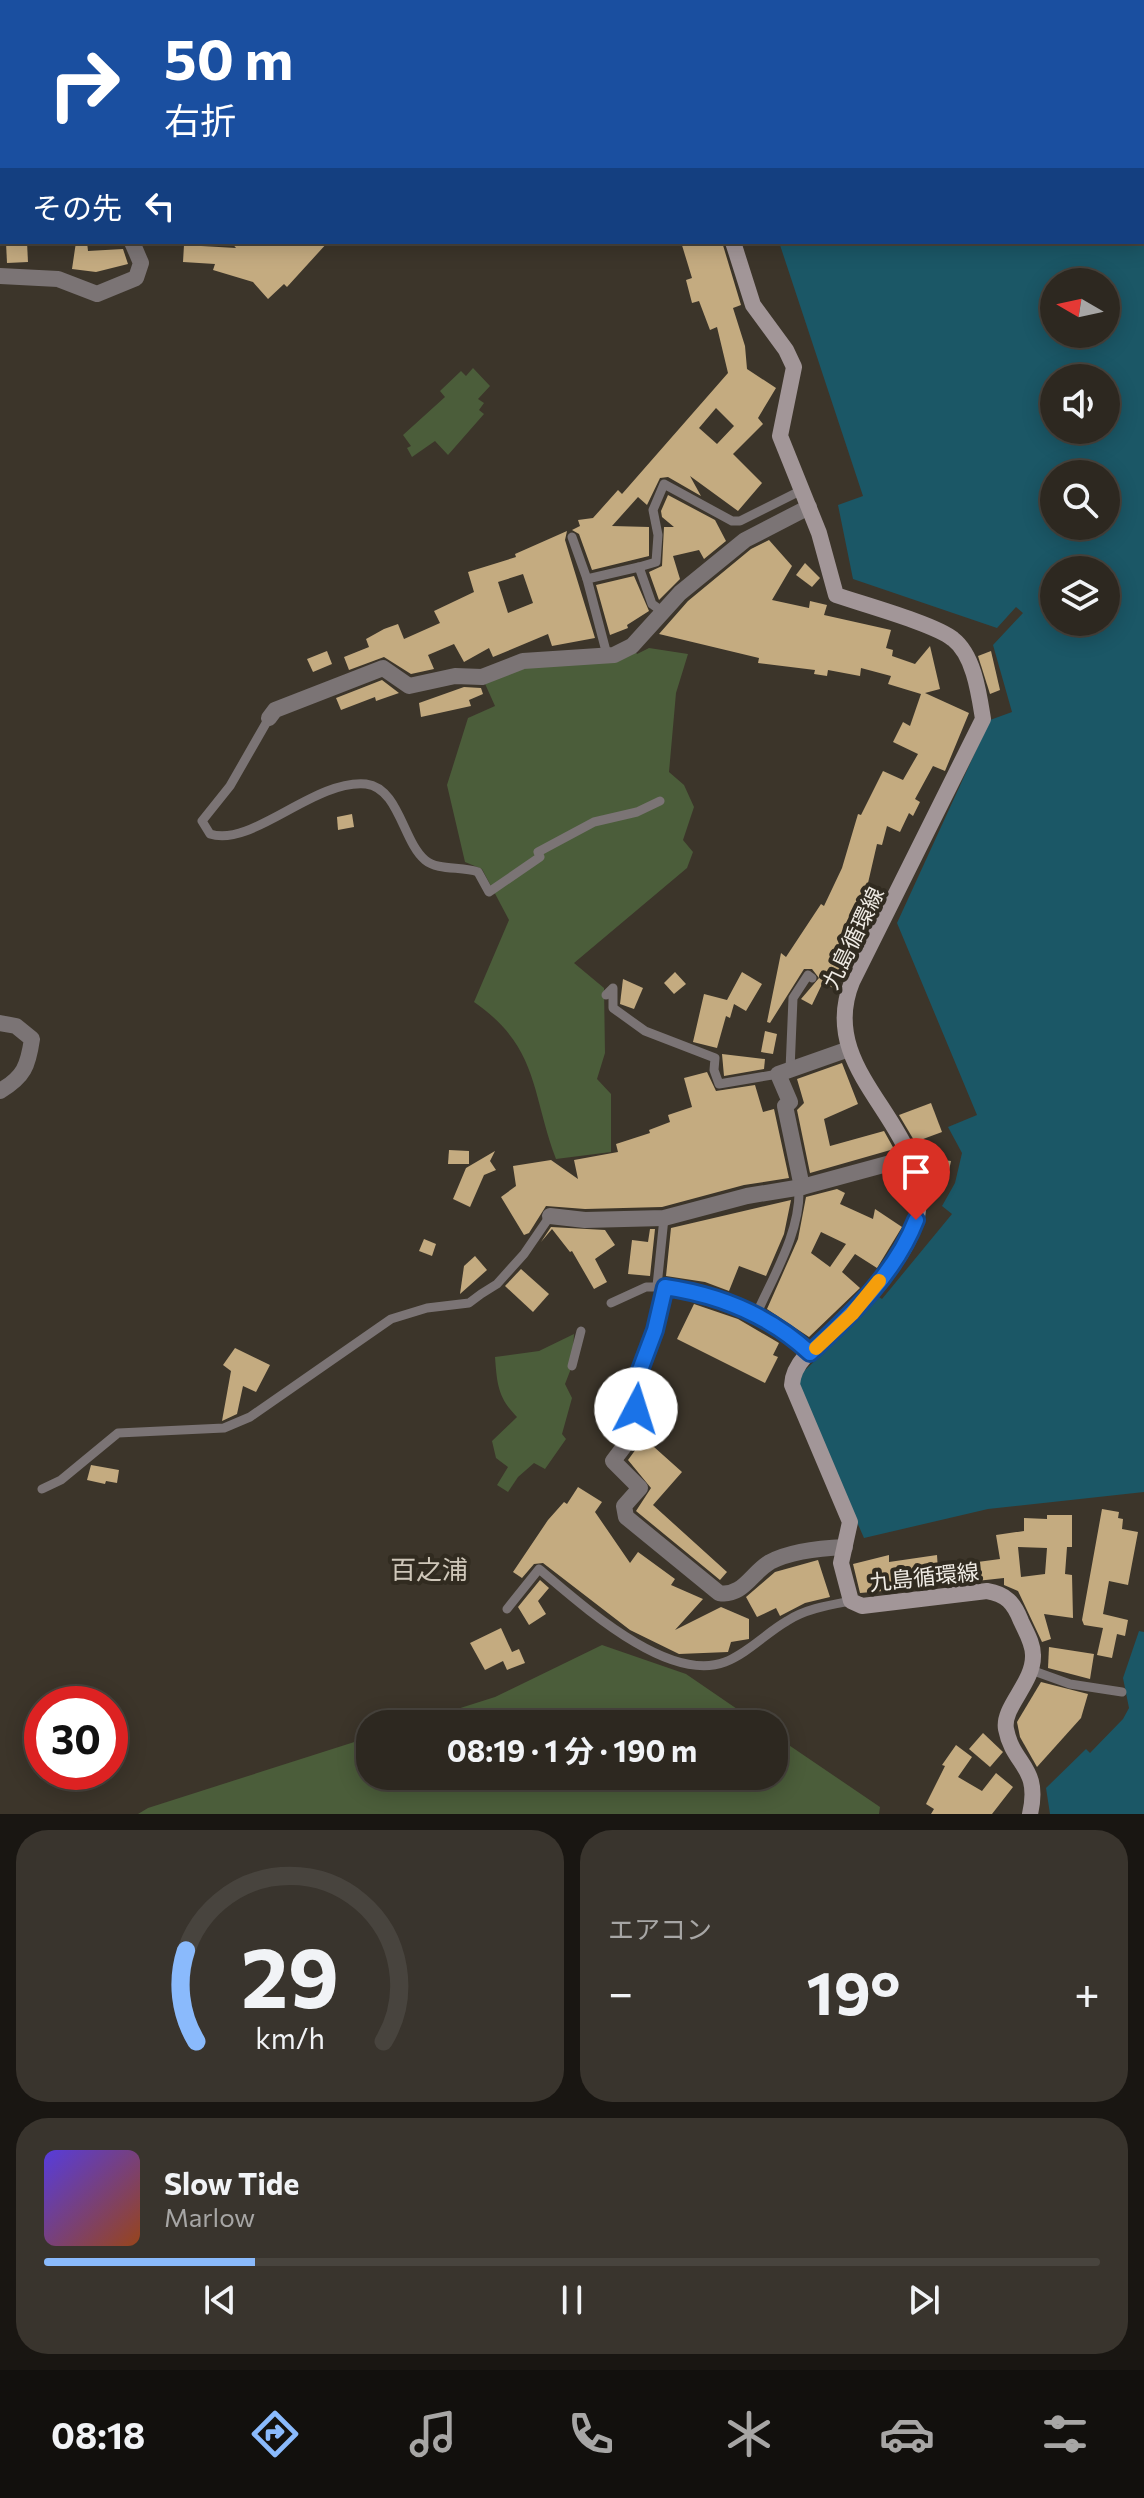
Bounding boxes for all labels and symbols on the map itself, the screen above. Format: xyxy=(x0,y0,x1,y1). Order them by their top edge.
north arrow xyxy=(1040,268,1120,348)
street label: 九島循環線 xyxy=(816,882,889,993)
pin xyxy=(882,1138,950,1220)
position arrow xyxy=(594,1367,678,1451)
district label: 百之浦 xyxy=(390,1553,468,1584)
street label: 九島循環線 xyxy=(868,1557,980,1596)
speed limit sign: 30 xyxy=(24,1686,128,1790)

